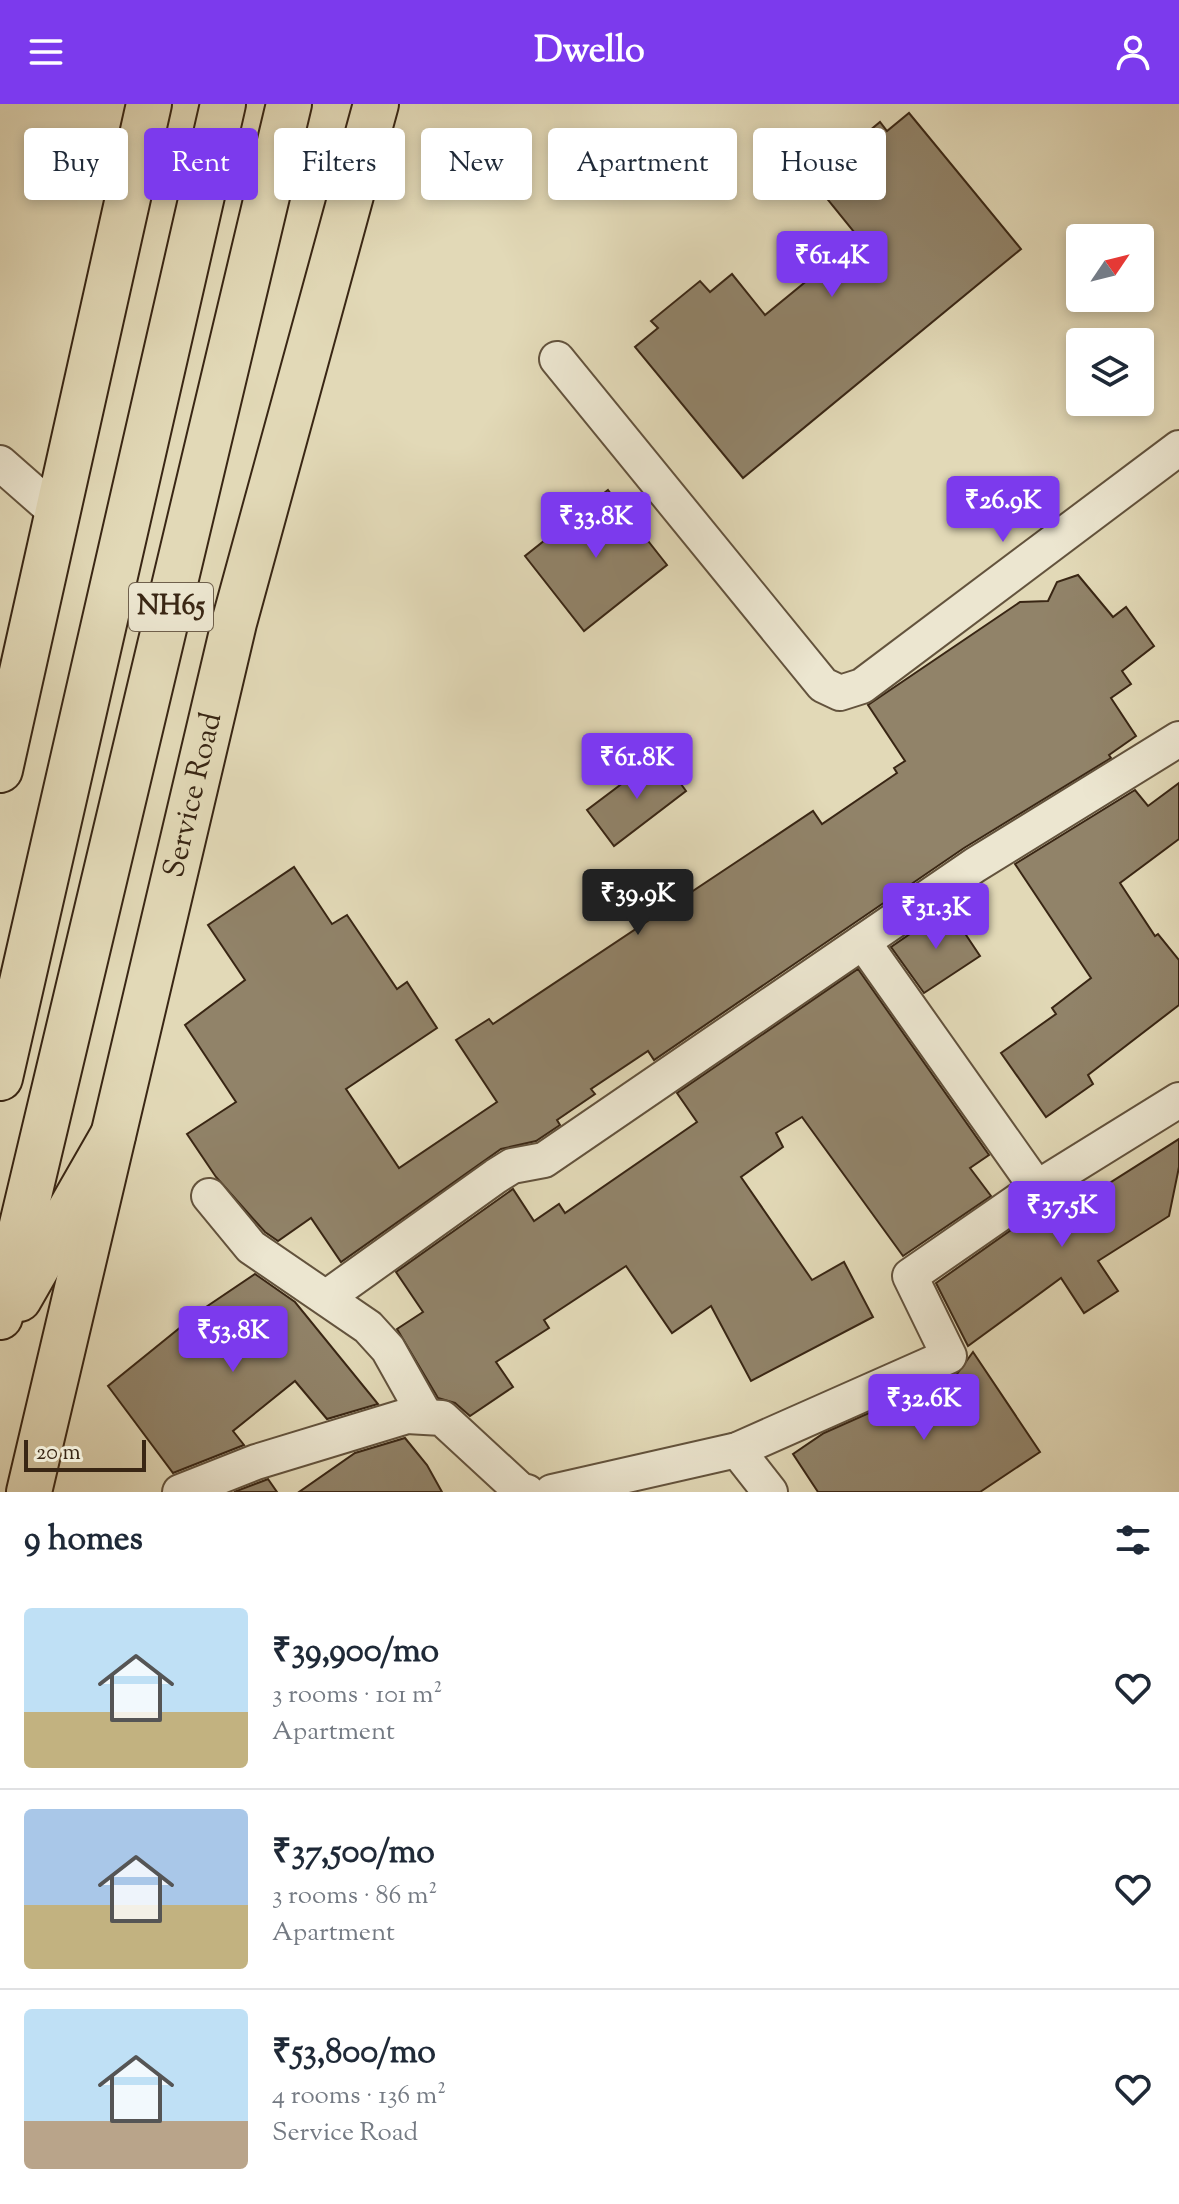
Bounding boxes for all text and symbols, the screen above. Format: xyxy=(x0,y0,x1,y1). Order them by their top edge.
text: Dwello xyxy=(534,26,645,78)
icon: menu xyxy=(24,30,68,74)
icon: person xyxy=(1111,30,1155,74)
chip: Buy xyxy=(24,128,128,200)
chip: Rent xyxy=(144,128,258,200)
chip: Filters xyxy=(274,128,405,200)
chip: New xyxy=(421,128,532,200)
chip: Apartment xyxy=(548,128,737,200)
chip: House xyxy=(753,128,886,200)
north arrow xyxy=(1066,224,1154,312)
map controls xyxy=(1066,224,1154,416)
pin: ₹61.4K xyxy=(767,231,897,299)
text: ₹61.4K xyxy=(795,238,869,275)
button: layers xyxy=(1066,328,1154,416)
pin: ₹26.9K xyxy=(938,476,1068,544)
text: ₹26.9K xyxy=(965,483,1041,520)
pin: ₹33.8K xyxy=(531,492,661,560)
text: ₹33.8K xyxy=(559,499,633,536)
road number: NH65 xyxy=(129,583,213,631)
street label: Service Road xyxy=(153,708,234,882)
pin: ₹61.8K xyxy=(572,733,702,801)
text: ₹61.8K xyxy=(600,740,674,777)
pin: ₹39.9K xyxy=(573,869,703,937)
text: ₹39.9K xyxy=(600,876,676,913)
pin: ₹31.3K xyxy=(871,883,1001,951)
text: ₹31.3K xyxy=(901,890,971,927)
pin: ₹37.5K xyxy=(997,1181,1127,1249)
text: ₹37.5K xyxy=(1026,1188,1098,1225)
pin: ₹53.8K xyxy=(168,1306,298,1374)
text: ₹53.8K xyxy=(197,1313,269,1350)
pin: ₹32.6K xyxy=(859,1374,989,1442)
text: ₹32.6K xyxy=(886,1381,962,1418)
scale bar xyxy=(24,1436,146,1472)
text: 20 m xyxy=(36,1438,81,1470)
text: 9 homes xyxy=(24,1516,143,1565)
icon: filters xyxy=(1111,1518,1155,1562)
text: ₹39,900/mo xyxy=(272,1628,439,1677)
icon: home xyxy=(88,1640,184,1736)
icon: heart xyxy=(1111,1666,1155,1710)
text: 3 rooms · 101 m² xyxy=(272,1677,442,1714)
text: Apartment xyxy=(272,1714,395,1751)
text: ₹37,500/mo xyxy=(272,1829,435,1878)
icon: home xyxy=(88,1841,184,1937)
icon: heart xyxy=(1111,1867,1155,1911)
text: 3 rooms · 86 m² xyxy=(272,1878,437,1915)
text: Apartment xyxy=(272,1915,395,1952)
text: ₹53,800/mo xyxy=(272,2029,436,2078)
icon: home xyxy=(88,2041,184,2137)
icon: heart xyxy=(1111,2067,1155,2111)
text: 4 rooms · 136 m² xyxy=(272,2078,446,2115)
text: Service Road xyxy=(272,2115,418,2152)

